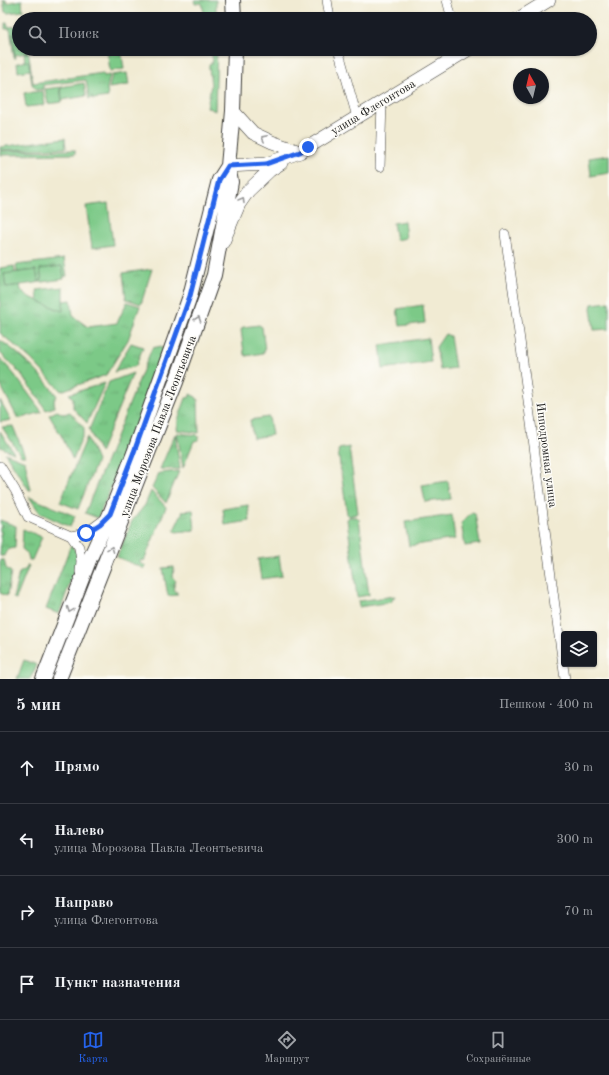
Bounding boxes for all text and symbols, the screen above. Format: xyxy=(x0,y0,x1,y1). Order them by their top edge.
search box xyxy=(12,12,597,56)
icon: search xyxy=(26,23,48,45)
text: Поиск xyxy=(58,27,99,42)
north arrow xyxy=(513,68,549,104)
street label: улица Флегонтова xyxy=(329,78,418,138)
one-way arrow xyxy=(260,135,268,143)
route end xyxy=(299,138,317,156)
one-way arrow xyxy=(238,197,245,204)
one-way arrow xyxy=(194,315,202,322)
street label: улица Морозова Павла Леонтьевича xyxy=(119,334,199,519)
street label: Ипподромная улица xyxy=(534,402,558,508)
route start xyxy=(77,524,95,542)
one-way arrow xyxy=(106,545,114,552)
one-way arrow xyxy=(67,607,75,614)
map controls xyxy=(561,631,597,667)
button: layers xyxy=(561,631,597,667)
text: 5 мин xyxy=(16,697,61,714)
text: Пешком · 400 m xyxy=(499,698,593,711)
icon: ahead xyxy=(16,757,38,779)
text: Прямо xyxy=(54,760,100,775)
text: 30 m xyxy=(564,761,593,774)
text: Налево xyxy=(54,824,104,839)
icon: left xyxy=(16,829,38,851)
text: 300 m xyxy=(556,833,593,846)
text: улица Морозова Павла Леонтьевича xyxy=(54,842,263,855)
text: Направо xyxy=(54,896,113,911)
icon: right xyxy=(16,901,38,923)
text: 70 m xyxy=(564,905,593,918)
text: улица Флегонтова xyxy=(54,914,158,927)
icon: arrive xyxy=(16,973,38,995)
text: Пункт назначения xyxy=(54,976,181,991)
tab: Карта xyxy=(78,1029,108,1067)
tab: Маршрут xyxy=(264,1029,310,1067)
tab: Сохранённые xyxy=(466,1029,531,1067)

